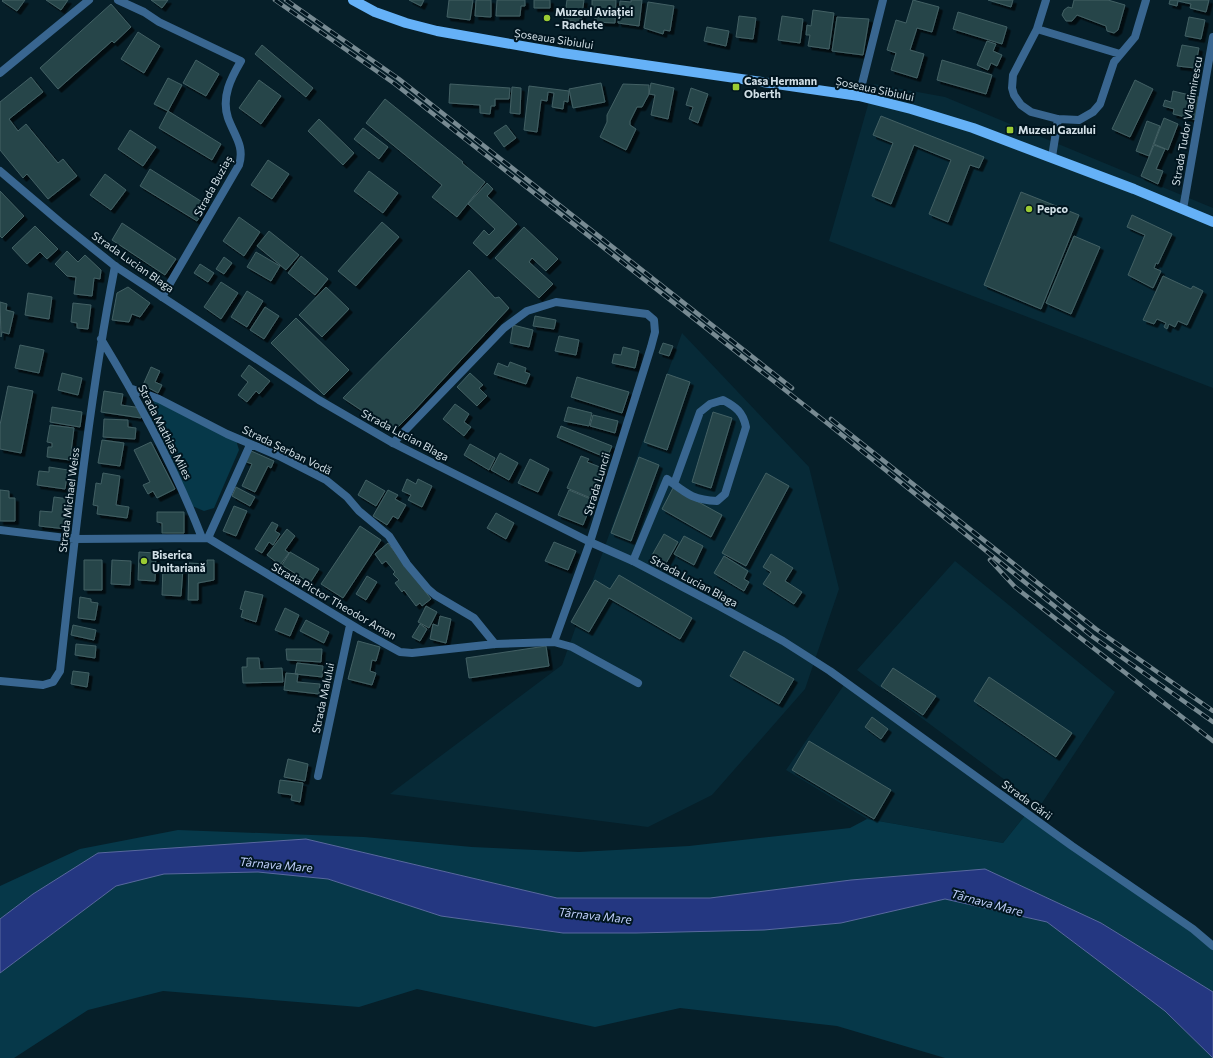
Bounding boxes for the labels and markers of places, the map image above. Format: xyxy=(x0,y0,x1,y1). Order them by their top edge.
place label: Muzeul Aviației - Rachete xyxy=(555,5,633,31)
marker: Muzeul Aviației - Rachete xyxy=(542,13,552,23)
place label: Casa Hermann Oberth xyxy=(744,74,817,100)
marker: Casa Hermann Oberth xyxy=(731,82,741,92)
place label: Muzeul Gazului xyxy=(1018,123,1096,136)
marker: Muzeul Gazului xyxy=(1005,125,1015,135)
place label: Pepco xyxy=(1037,202,1069,215)
marker: Pepco xyxy=(1024,204,1034,214)
place label: Biserica Unitariană xyxy=(152,548,206,574)
marker: Biserica Unitariană xyxy=(139,556,149,566)

